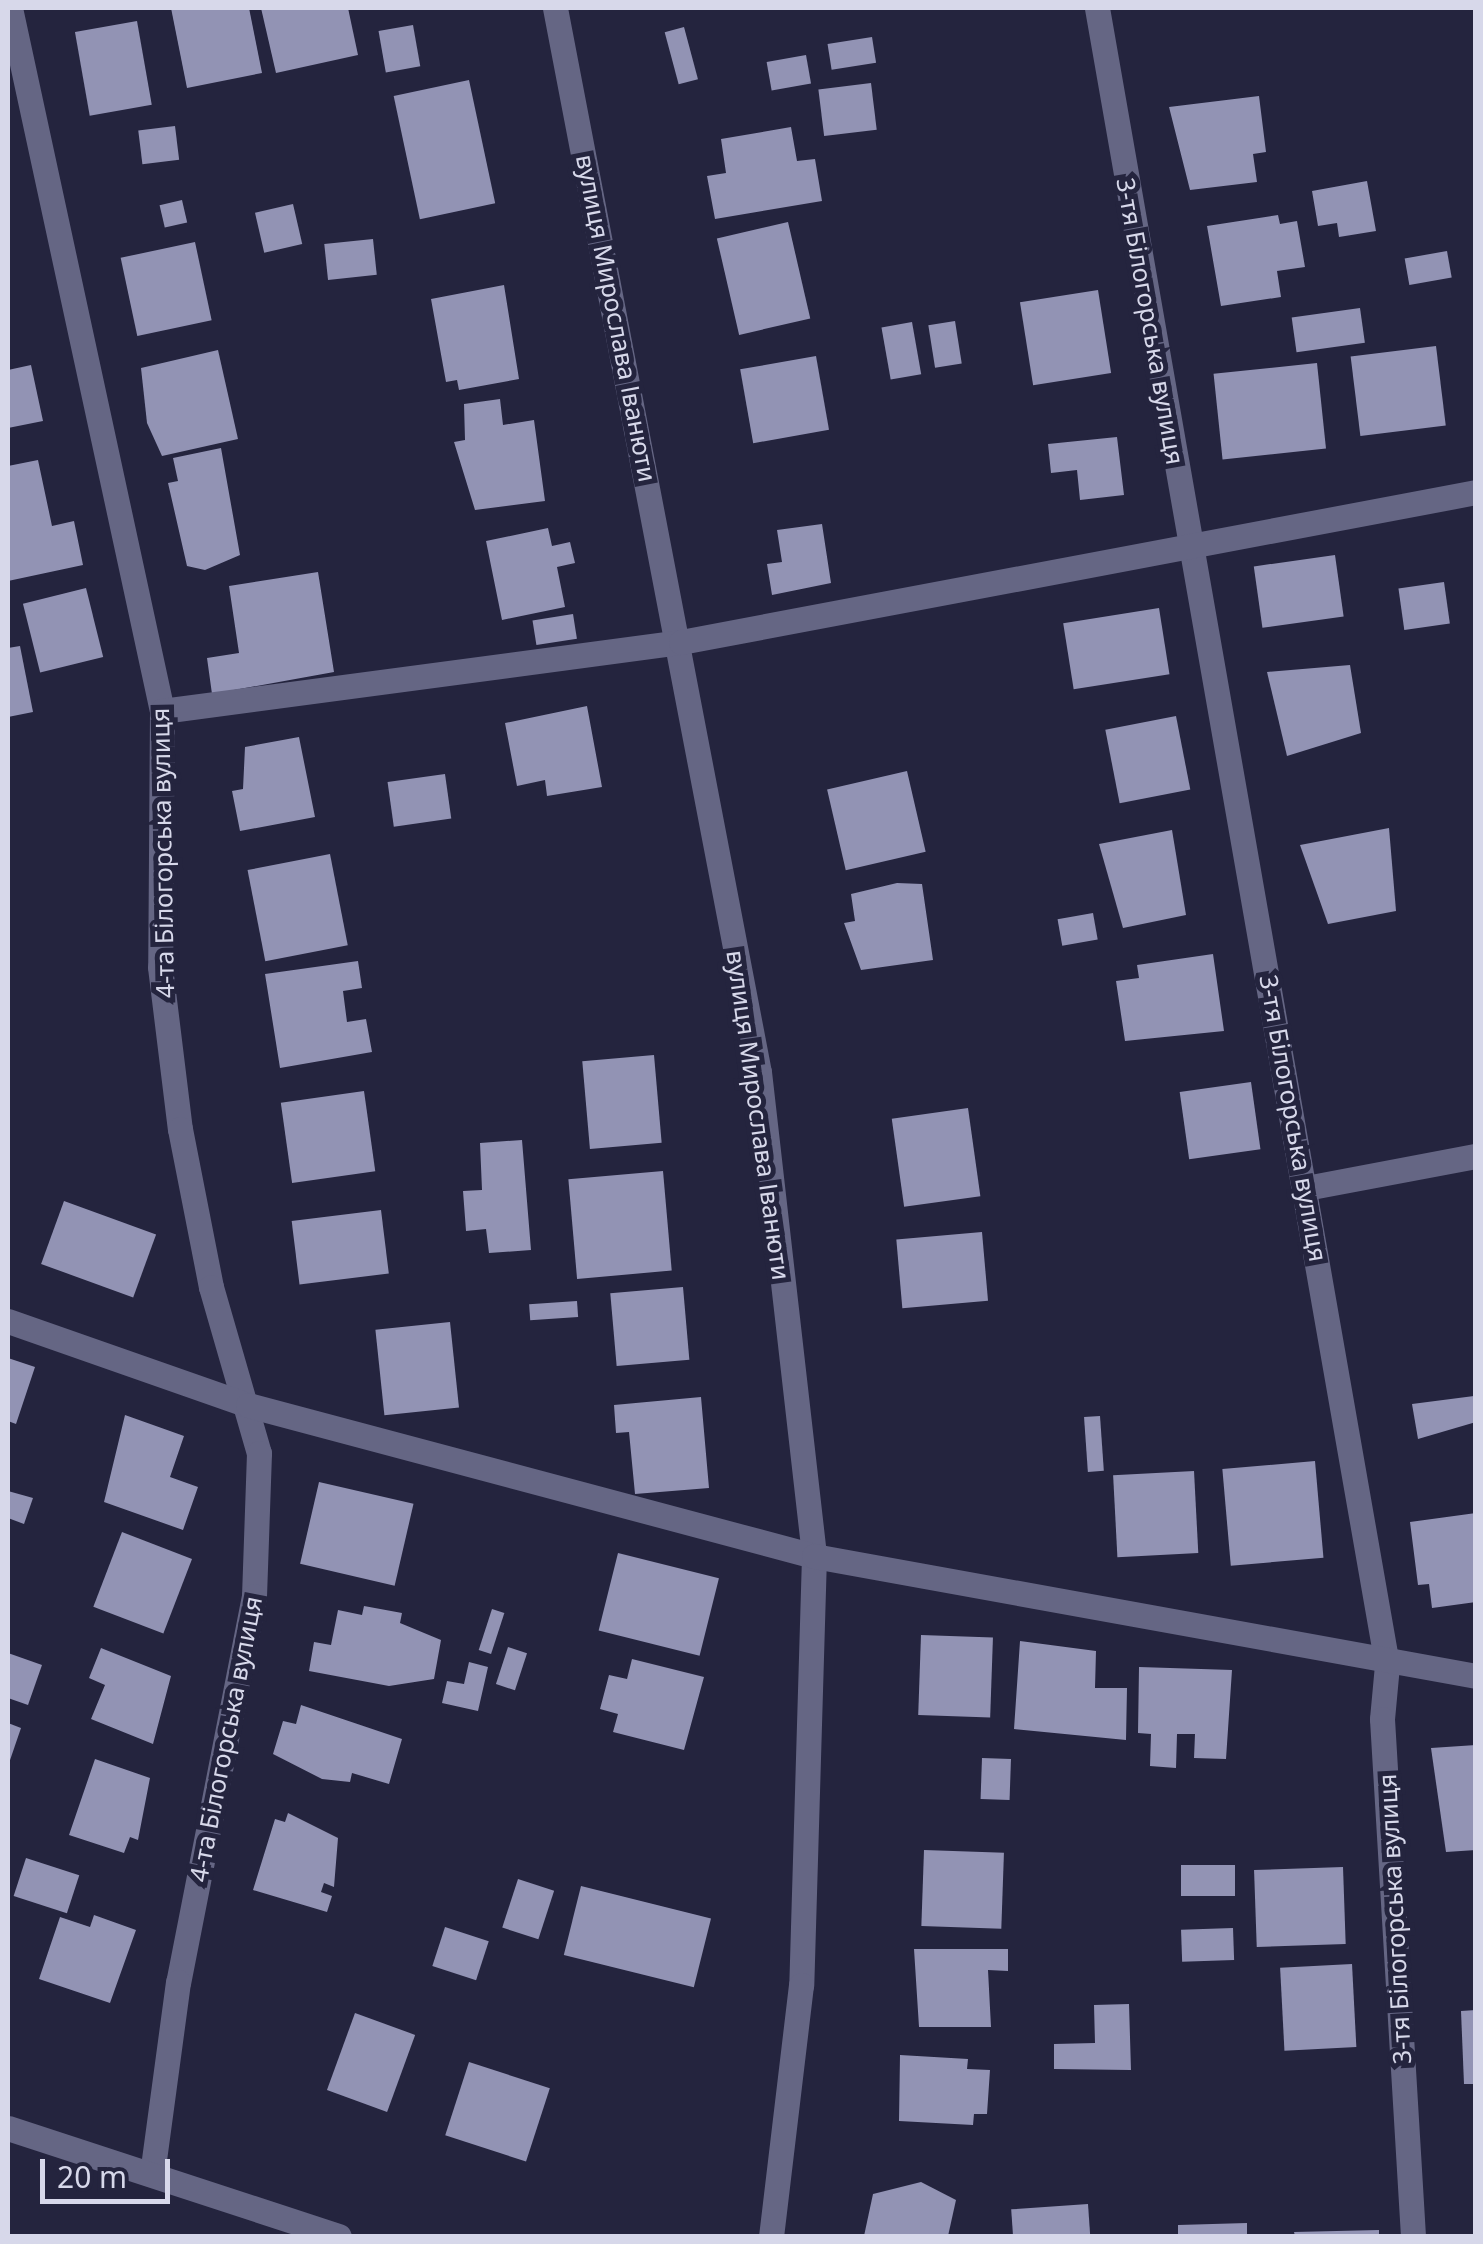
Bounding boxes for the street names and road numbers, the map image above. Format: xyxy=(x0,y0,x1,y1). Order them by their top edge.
street label: вулиця Мирослава Іванюти xyxy=(571,152,663,484)
street label: 3-тя Білогорська вулиця xyxy=(1111,175,1191,467)
street label: 4-та Білогорська вулиця xyxy=(144,708,180,998)
street label: вулиця Мирослава Іванюти xyxy=(721,948,797,1282)
street label: 3-тя Білогорська вулиця xyxy=(1254,972,1334,1264)
street label: 4-та Білогорська вулиця xyxy=(183,1594,267,1884)
street label: 3-тя Білогорська вулиця xyxy=(1371,1773,1417,2065)

